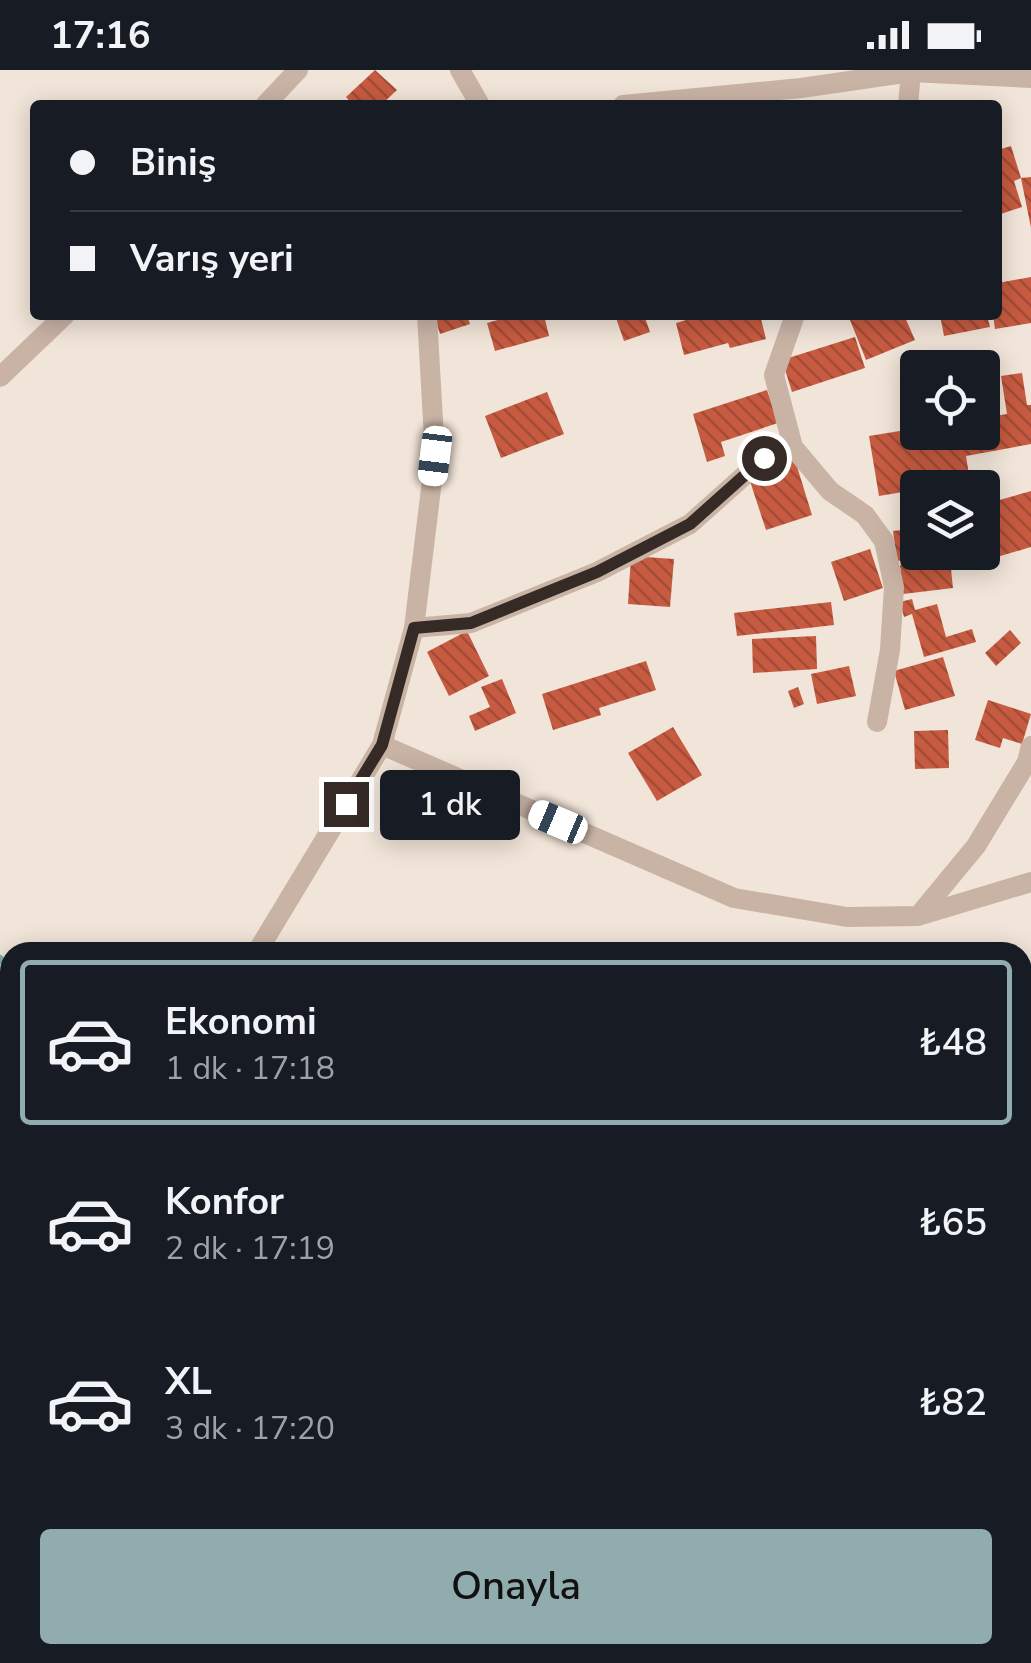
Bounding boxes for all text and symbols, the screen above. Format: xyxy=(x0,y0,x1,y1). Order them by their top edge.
text: 17:16 xyxy=(50,10,151,61)
text: Biniş xyxy=(130,137,216,188)
text: Varış yeri xyxy=(130,233,294,284)
map controls xyxy=(900,350,1000,570)
button: locate xyxy=(900,350,1000,450)
car xyxy=(416,424,454,488)
route start xyxy=(742,436,787,481)
button: layers xyxy=(900,470,1000,570)
callout: 1 dk xyxy=(381,769,521,839)
route end xyxy=(324,782,369,827)
text: 1 dk xyxy=(418,783,482,826)
car xyxy=(525,796,591,848)
text: Ekonomi xyxy=(165,996,317,1047)
icon: car xyxy=(45,998,135,1088)
text: ₺48 xyxy=(919,1017,987,1068)
text: 1 dk · 17:18 xyxy=(165,1047,335,1090)
text: Konfor xyxy=(165,1176,284,1227)
icon: car xyxy=(45,1178,135,1268)
text: ₺65 xyxy=(919,1197,987,1248)
text: 2 dk · 17:19 xyxy=(165,1227,335,1270)
text: XL xyxy=(165,1356,212,1407)
icon: car xyxy=(45,1358,135,1448)
text: ₺82 xyxy=(919,1377,987,1428)
text: 3 dk · 17:20 xyxy=(165,1407,335,1450)
button: Onayla xyxy=(40,1529,992,1644)

